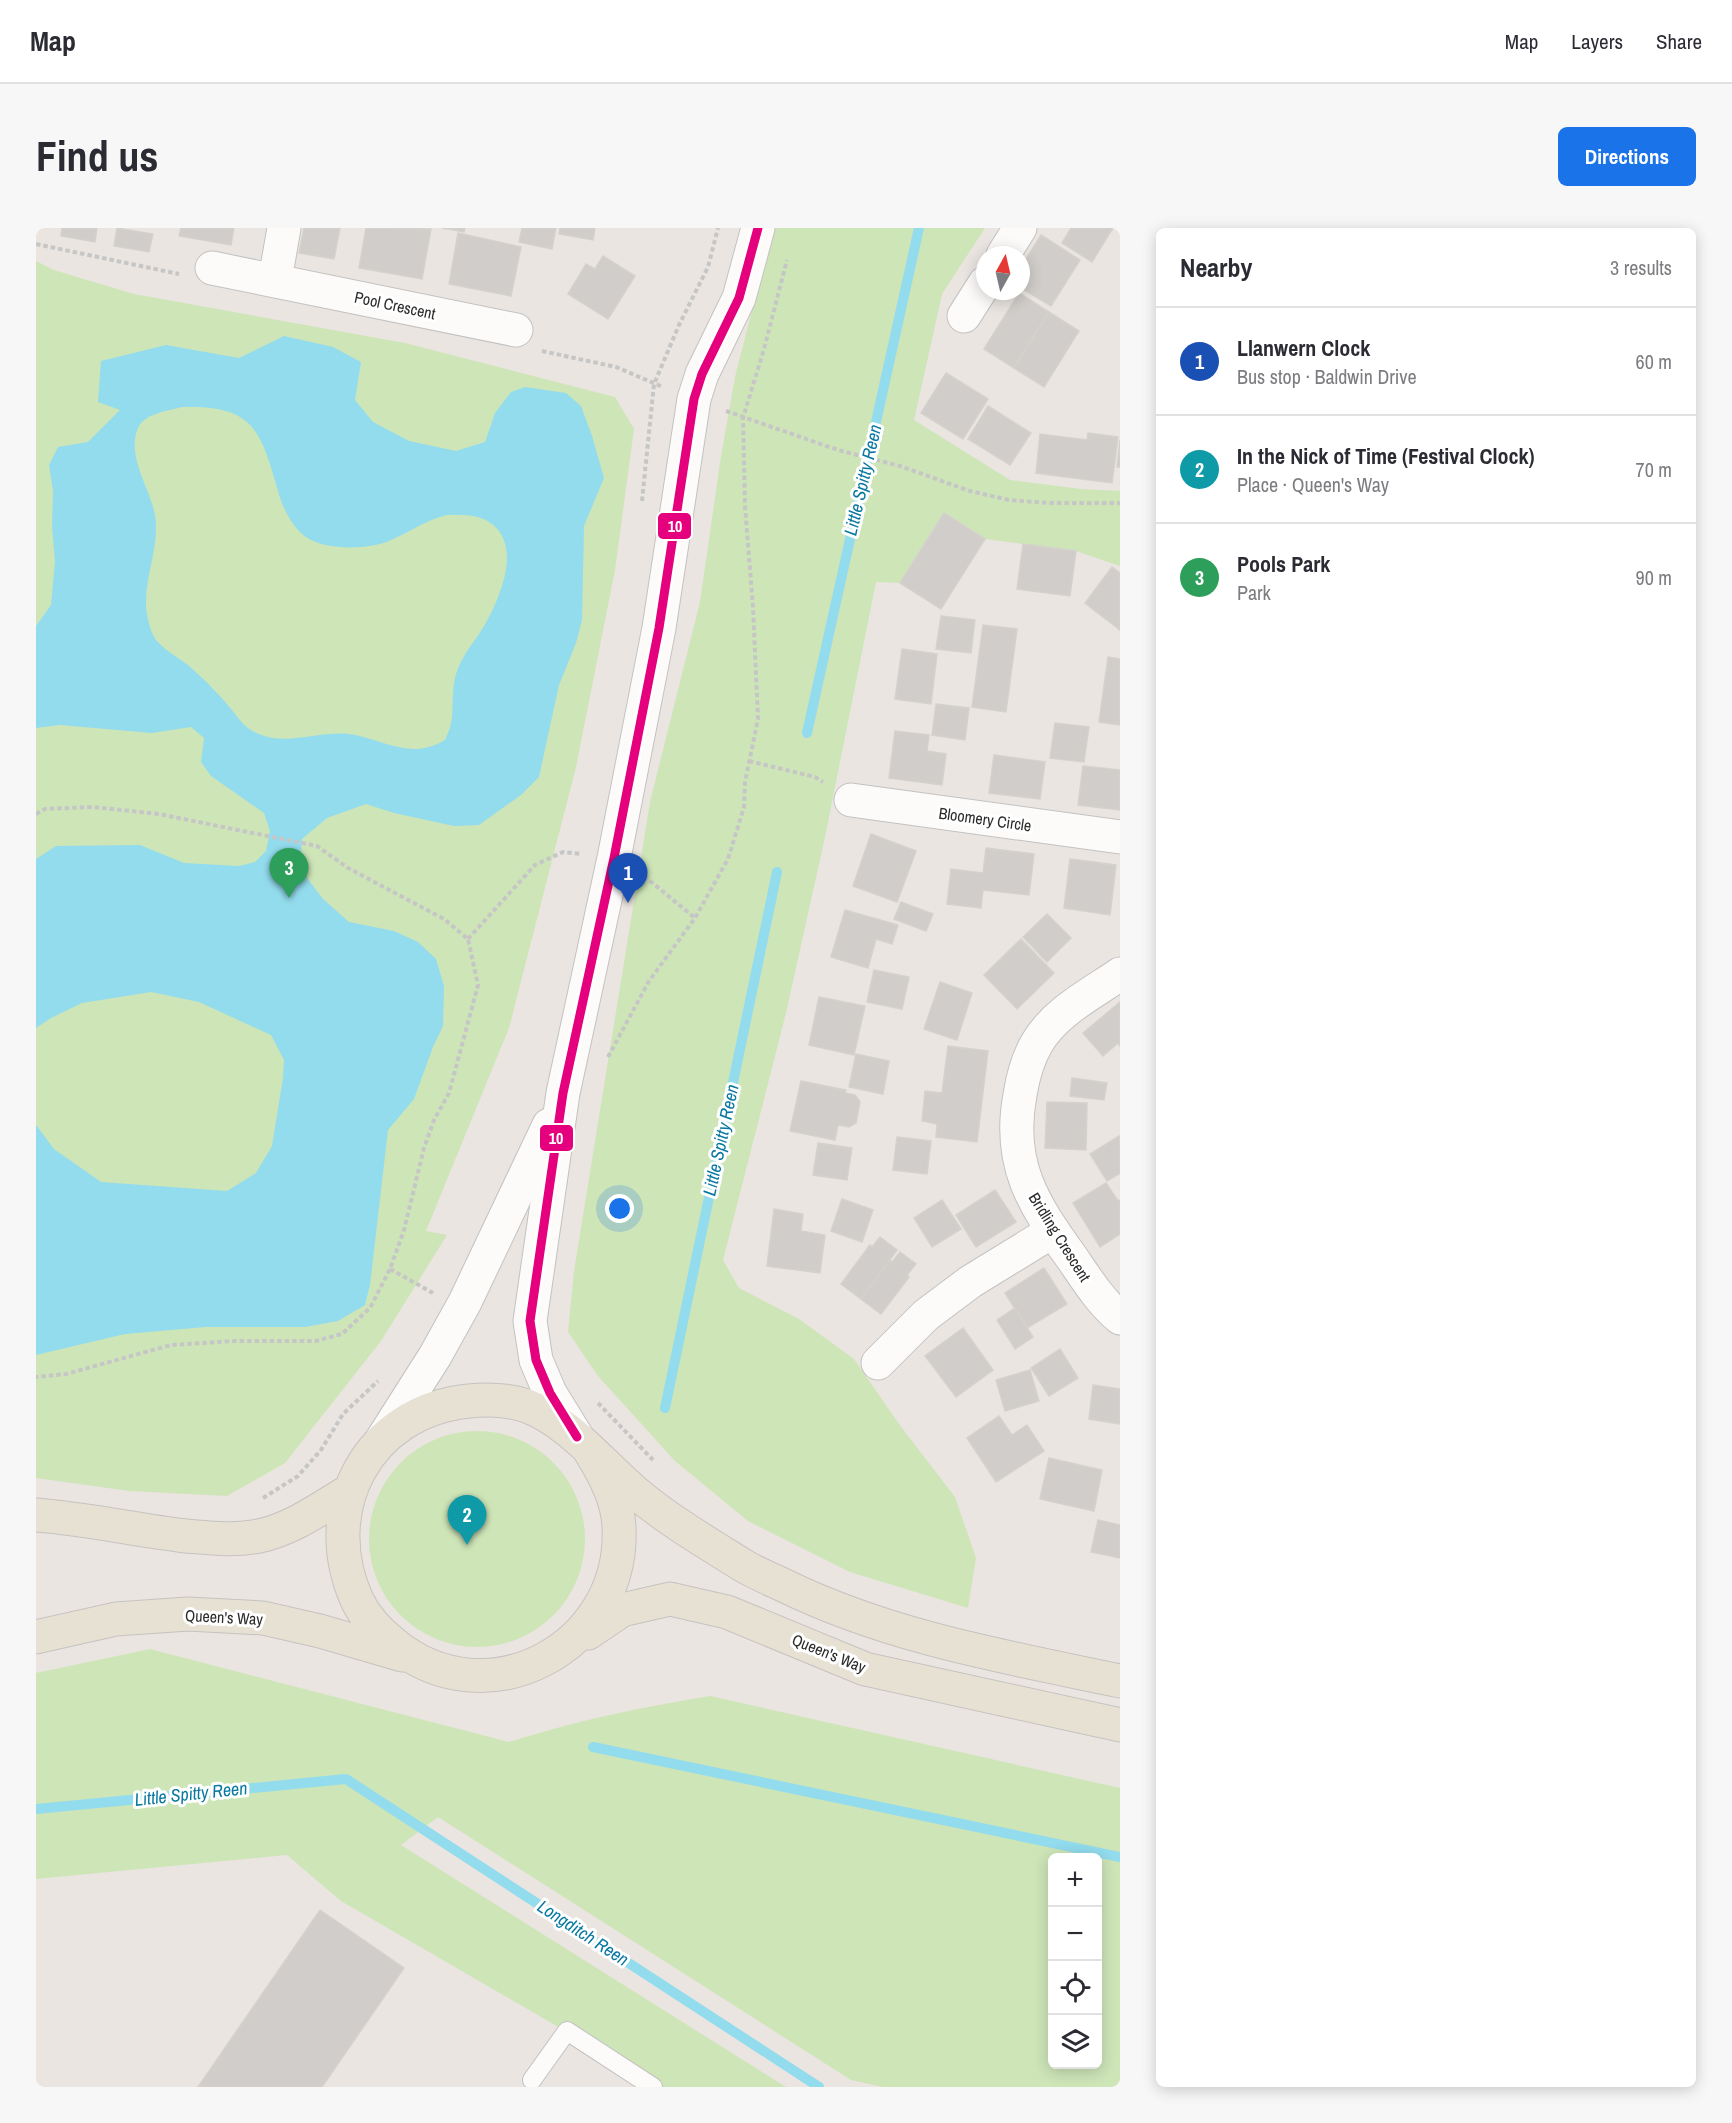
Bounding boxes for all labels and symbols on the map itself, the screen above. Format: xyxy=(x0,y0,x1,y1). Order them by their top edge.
north arrow xyxy=(976,246,1030,300)
street label: Pool Crescent xyxy=(352,286,438,324)
water label: Little Spitty Reen xyxy=(838,422,887,538)
line badge: 10 xyxy=(657,512,692,540)
text: 10 xyxy=(668,515,682,537)
street label: Bloomery Circle xyxy=(937,802,1033,836)
pin: 3 xyxy=(270,848,308,898)
pin: 1 xyxy=(608,854,648,903)
water label: Little Spitty Reen xyxy=(697,1082,745,1198)
line badge: 10 xyxy=(539,1124,574,1152)
text: 10 xyxy=(549,1127,563,1149)
street label: Bridling Crescent xyxy=(1024,1188,1096,1286)
your location xyxy=(605,1194,634,1223)
pin: 2 xyxy=(448,1496,486,1545)
street label: Queen's Way xyxy=(185,1604,264,1630)
street label: Queen's Way xyxy=(789,1628,870,1678)
water label: Little Spitty Reen xyxy=(133,1775,249,1812)
water label: Longditch Reen xyxy=(533,1894,634,1971)

